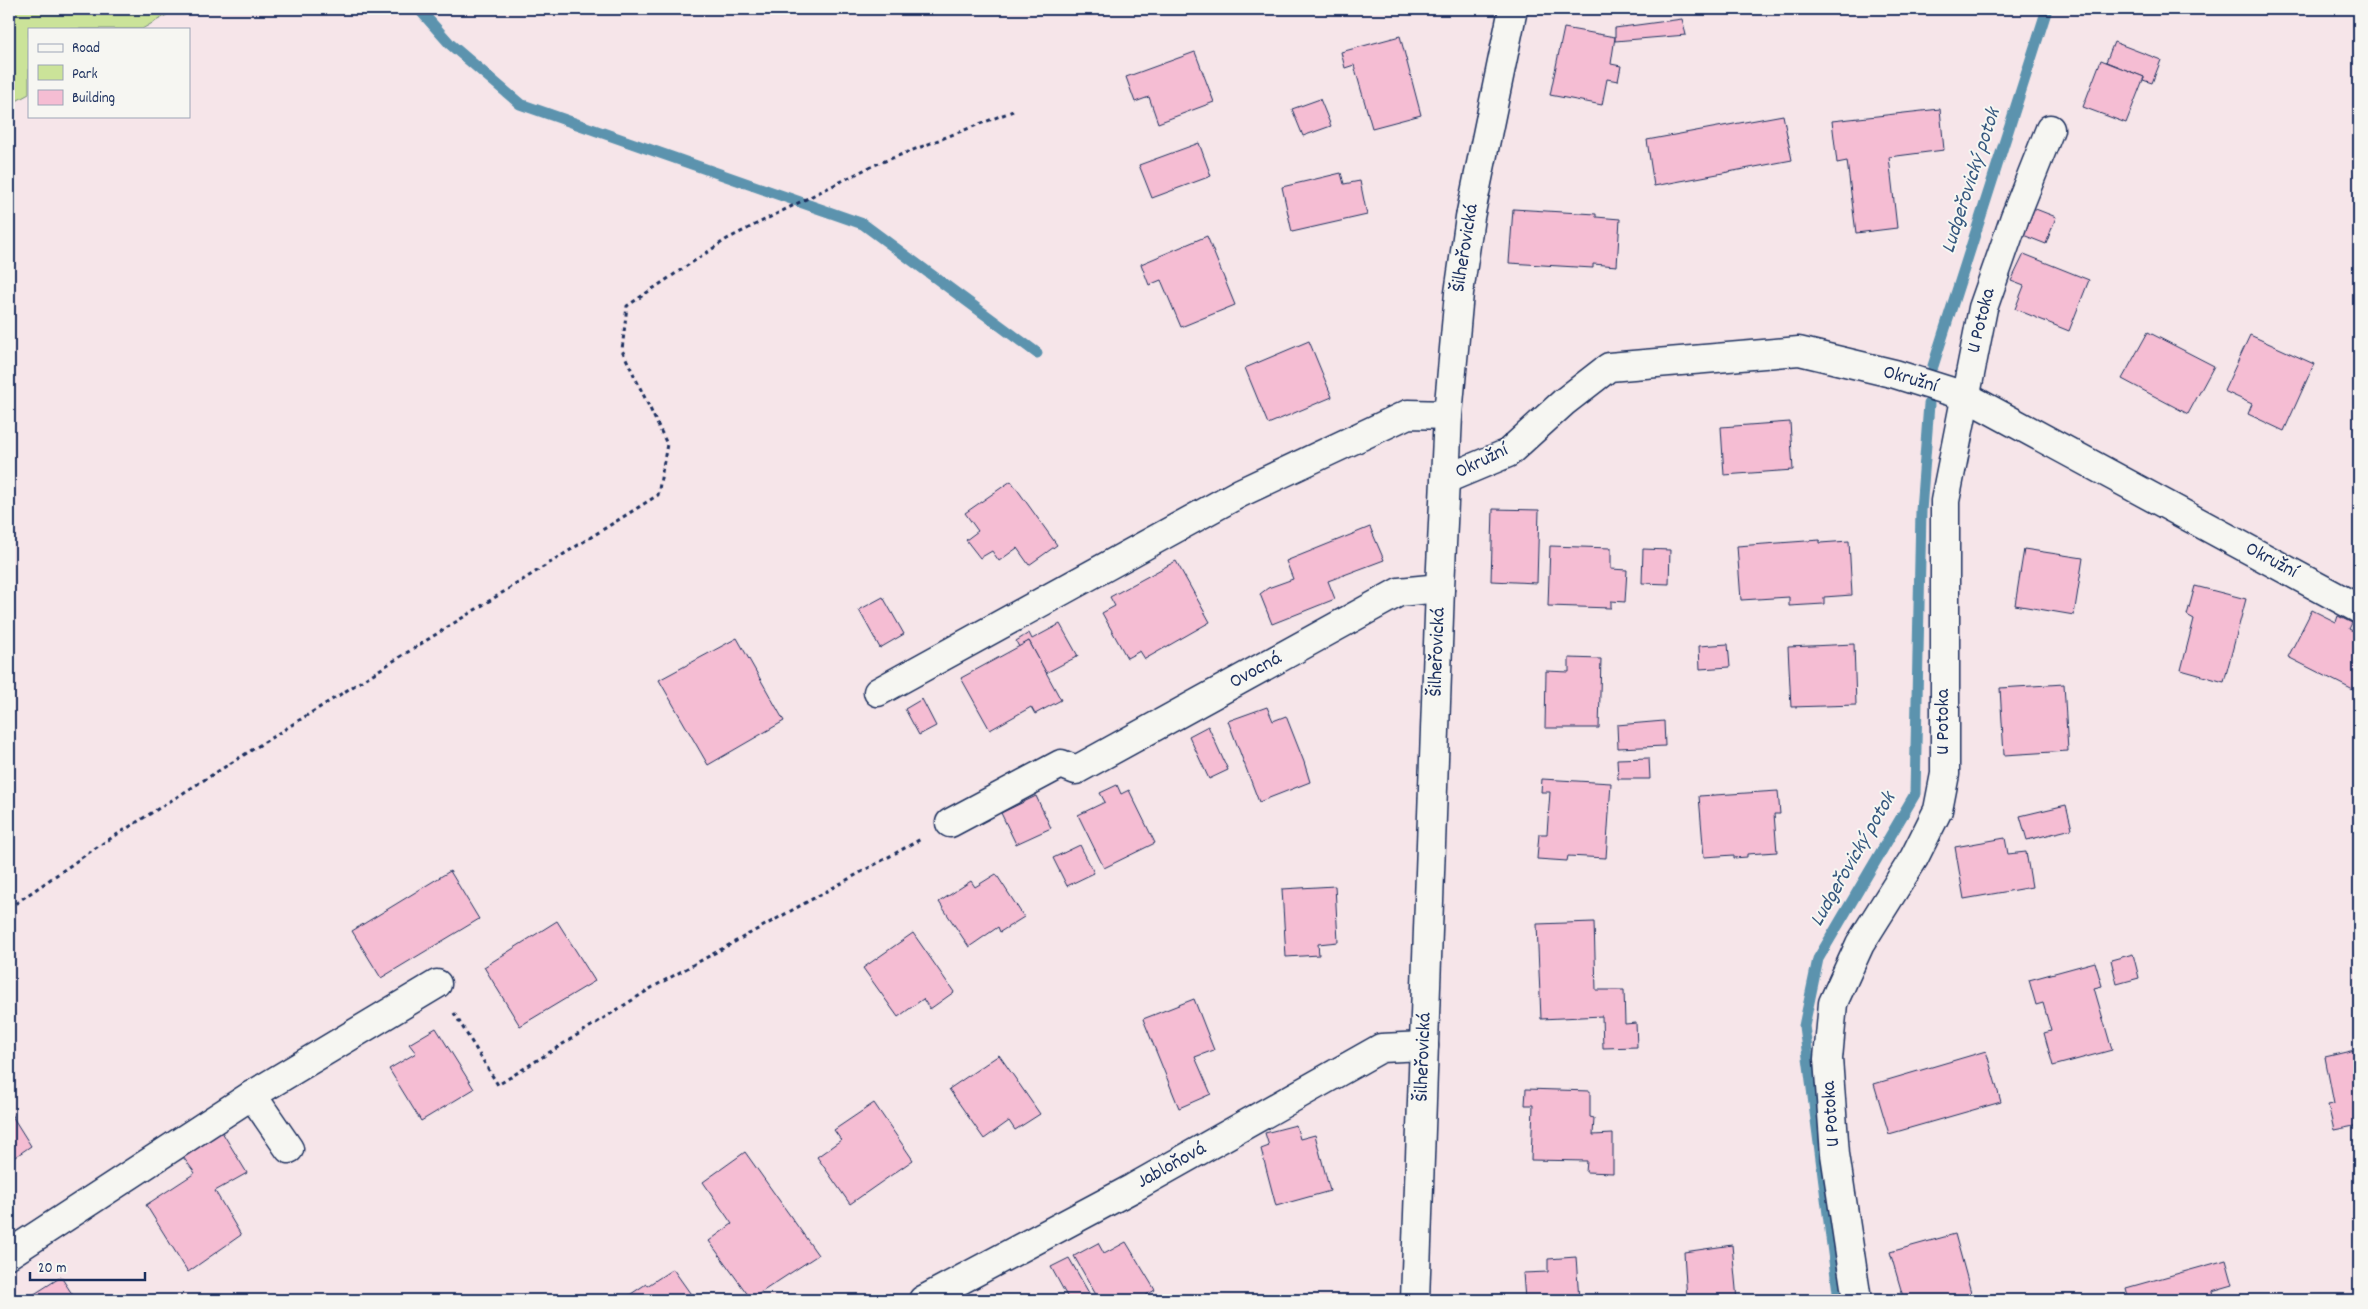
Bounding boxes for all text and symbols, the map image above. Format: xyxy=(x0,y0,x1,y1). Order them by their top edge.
legend xyxy=(28,28,190,118)
text: Road xyxy=(72,38,100,60)
text: Park xyxy=(72,64,98,86)
text: Building xyxy=(72,88,115,110)
water label: Ludgeřovický potok xyxy=(1934,102,2010,257)
street label: Šilheřovická xyxy=(1445,202,1487,294)
street label: U Potoka xyxy=(1960,285,2004,356)
street label: Okružní xyxy=(1879,359,1942,401)
street label: Okružní xyxy=(1451,437,1514,487)
street label: Okružní xyxy=(2240,536,2303,587)
street label: Šilheřovická xyxy=(1422,607,1454,697)
street label: Ovocná xyxy=(1225,645,1287,697)
street label: U Potoka xyxy=(1930,688,1958,755)
water label: Ludgeřovický potok xyxy=(1803,785,1906,933)
street label: Šilheřovická xyxy=(1408,1012,1440,1102)
street label: U Potoka xyxy=(1816,1079,1848,1148)
street label: Jabloňová xyxy=(1132,1135,1212,1197)
scale bar xyxy=(30,1249,145,1281)
text: 20 m xyxy=(38,1258,66,1280)

